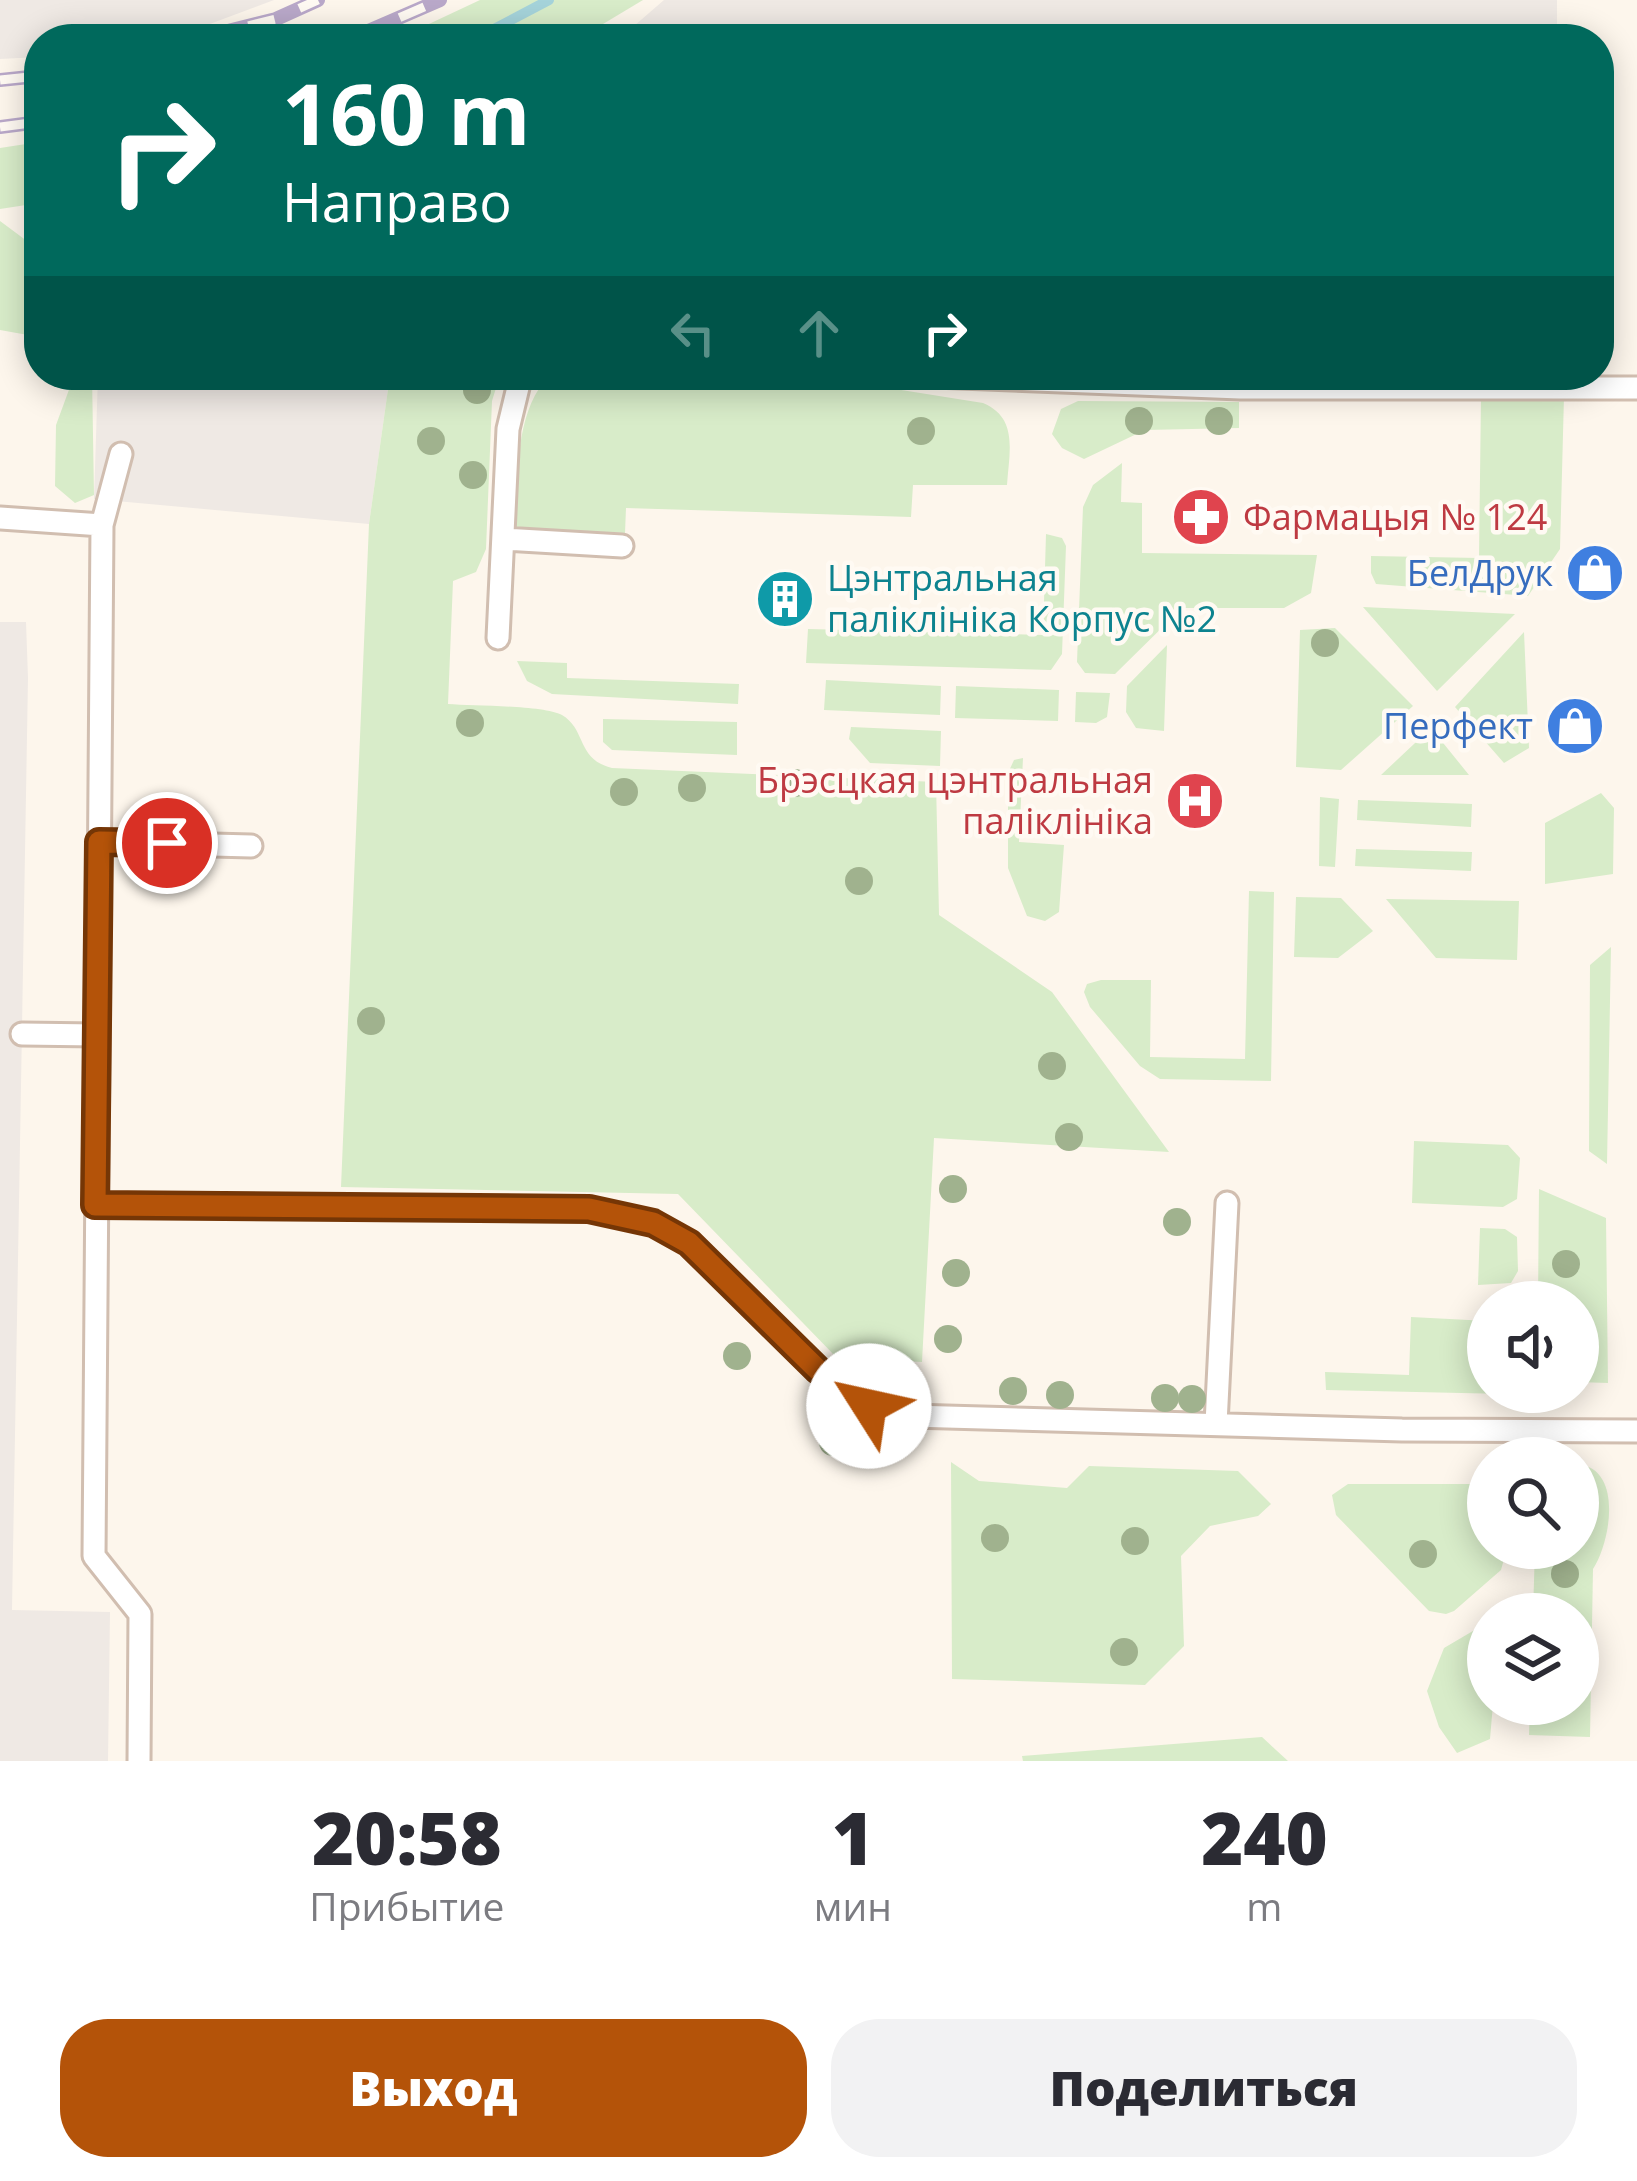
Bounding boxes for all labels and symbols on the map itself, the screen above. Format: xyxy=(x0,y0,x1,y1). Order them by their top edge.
pharmacy icon: Фармацыя № 124 xyxy=(1170,486,1232,548)
place label: Фармацыя № 124 xyxy=(1243,492,1547,541)
shop icon: БелДрук xyxy=(1564,542,1626,604)
place label: БелДрук xyxy=(1407,548,1553,597)
place label: Цэнтральная паліклініка Корпус №2 xyxy=(827,553,1217,643)
building icon: Цэнтральная паліклініка Корпус №2 xyxy=(754,568,816,630)
shop icon: Перфект xyxy=(1544,695,1606,757)
place label: Перфект xyxy=(1383,701,1533,750)
place label: Брэсцкая цэнтральная паліклініка xyxy=(757,755,1153,845)
hospital icon: Брэсцкая цэнтральная паліклініка xyxy=(1164,770,1226,832)
pin xyxy=(116,792,218,894)
position arrow xyxy=(806,1343,932,1469)

